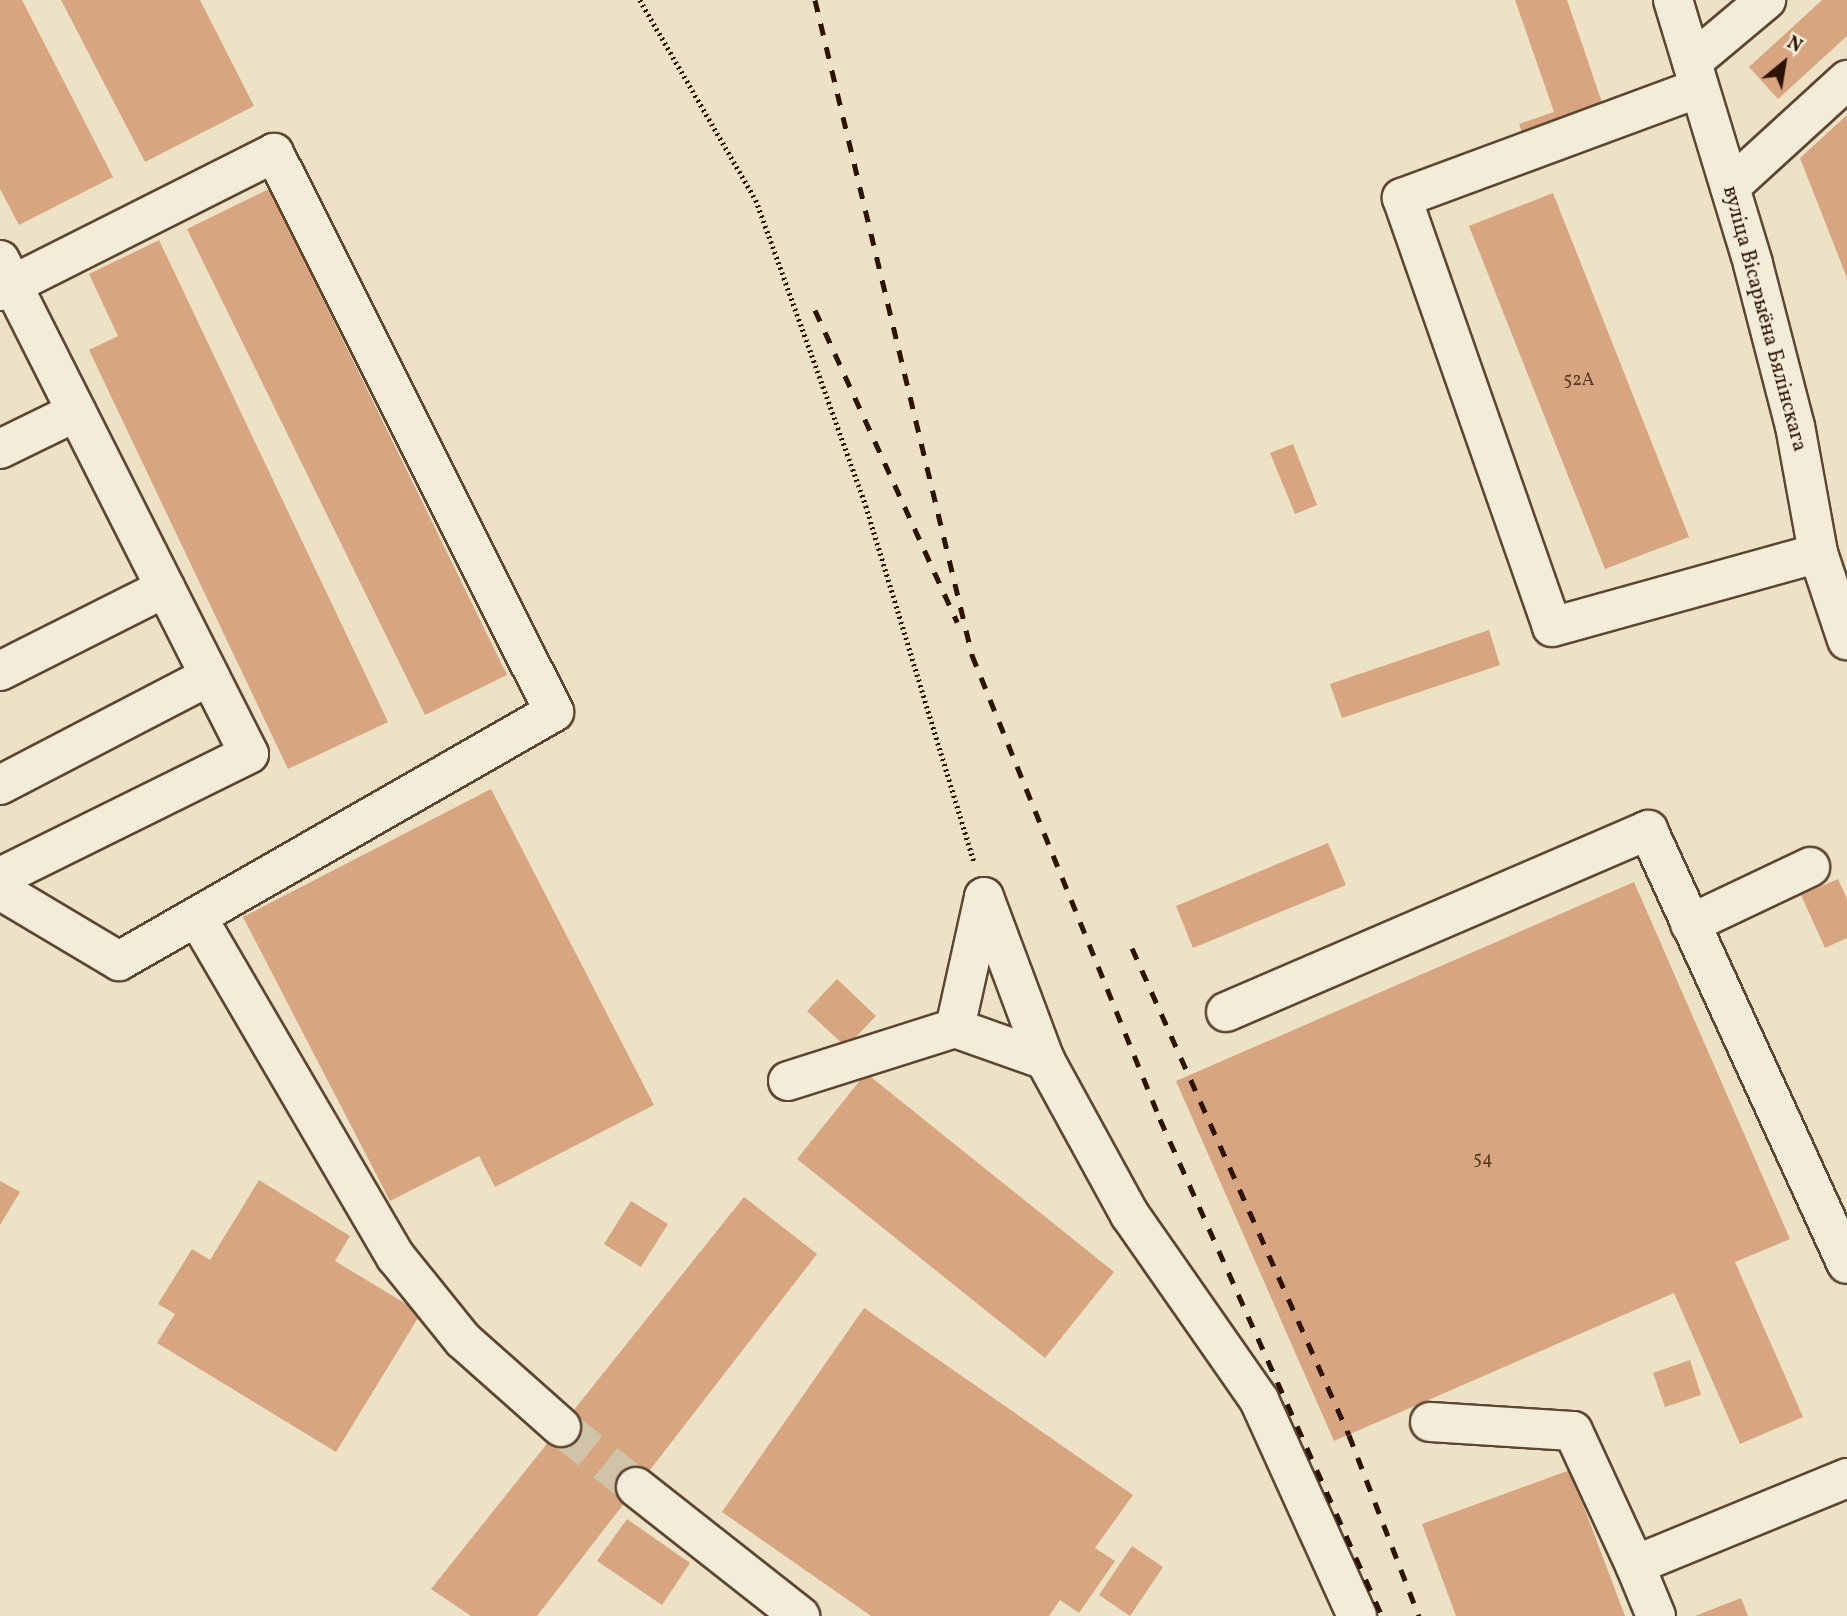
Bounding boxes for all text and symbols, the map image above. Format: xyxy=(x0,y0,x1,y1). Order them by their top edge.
north arrow xyxy=(1749,28,1819,98)
text: N xyxy=(1782,30,1807,60)
street label: вуліца Вісарыёна Бялінскага xyxy=(1716,183,1812,455)
house number: 52А xyxy=(1564,370,1594,392)
house number: 54 xyxy=(1473,1149,1493,1171)

